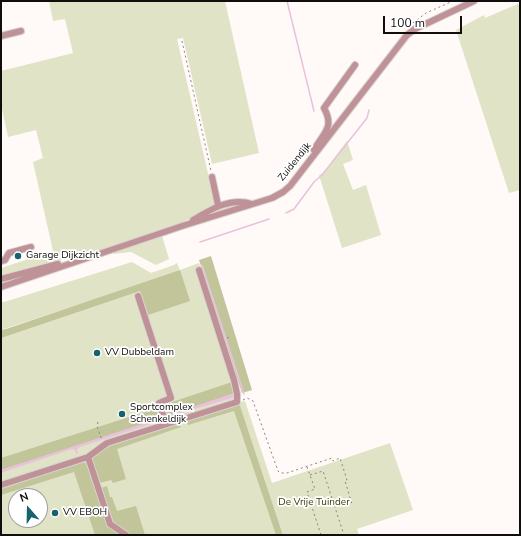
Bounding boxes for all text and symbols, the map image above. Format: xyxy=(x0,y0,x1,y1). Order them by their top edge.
scale bar xyxy=(385,8,464,34)
text: 100 m xyxy=(390,15,425,31)
street label: Zuidendijk xyxy=(276,140,314,184)
place label: Garage Dijkzicht xyxy=(26,250,99,262)
marker: Garage Dijkzicht xyxy=(13,251,23,261)
place label: VV Dubbeldam xyxy=(105,347,174,359)
marker: VV Dubbeldam xyxy=(92,348,102,358)
place label: Sportcomplex Schenkeldijk xyxy=(130,402,193,426)
marker: Sportcomplex Schenkeldijk xyxy=(117,409,127,419)
north arrow xyxy=(8,488,48,528)
text: N xyxy=(18,489,30,506)
park label: De Vrije Tuinder xyxy=(278,497,350,509)
place label: VV EBOH xyxy=(63,507,107,519)
marker: VV EBOH xyxy=(50,508,60,518)

